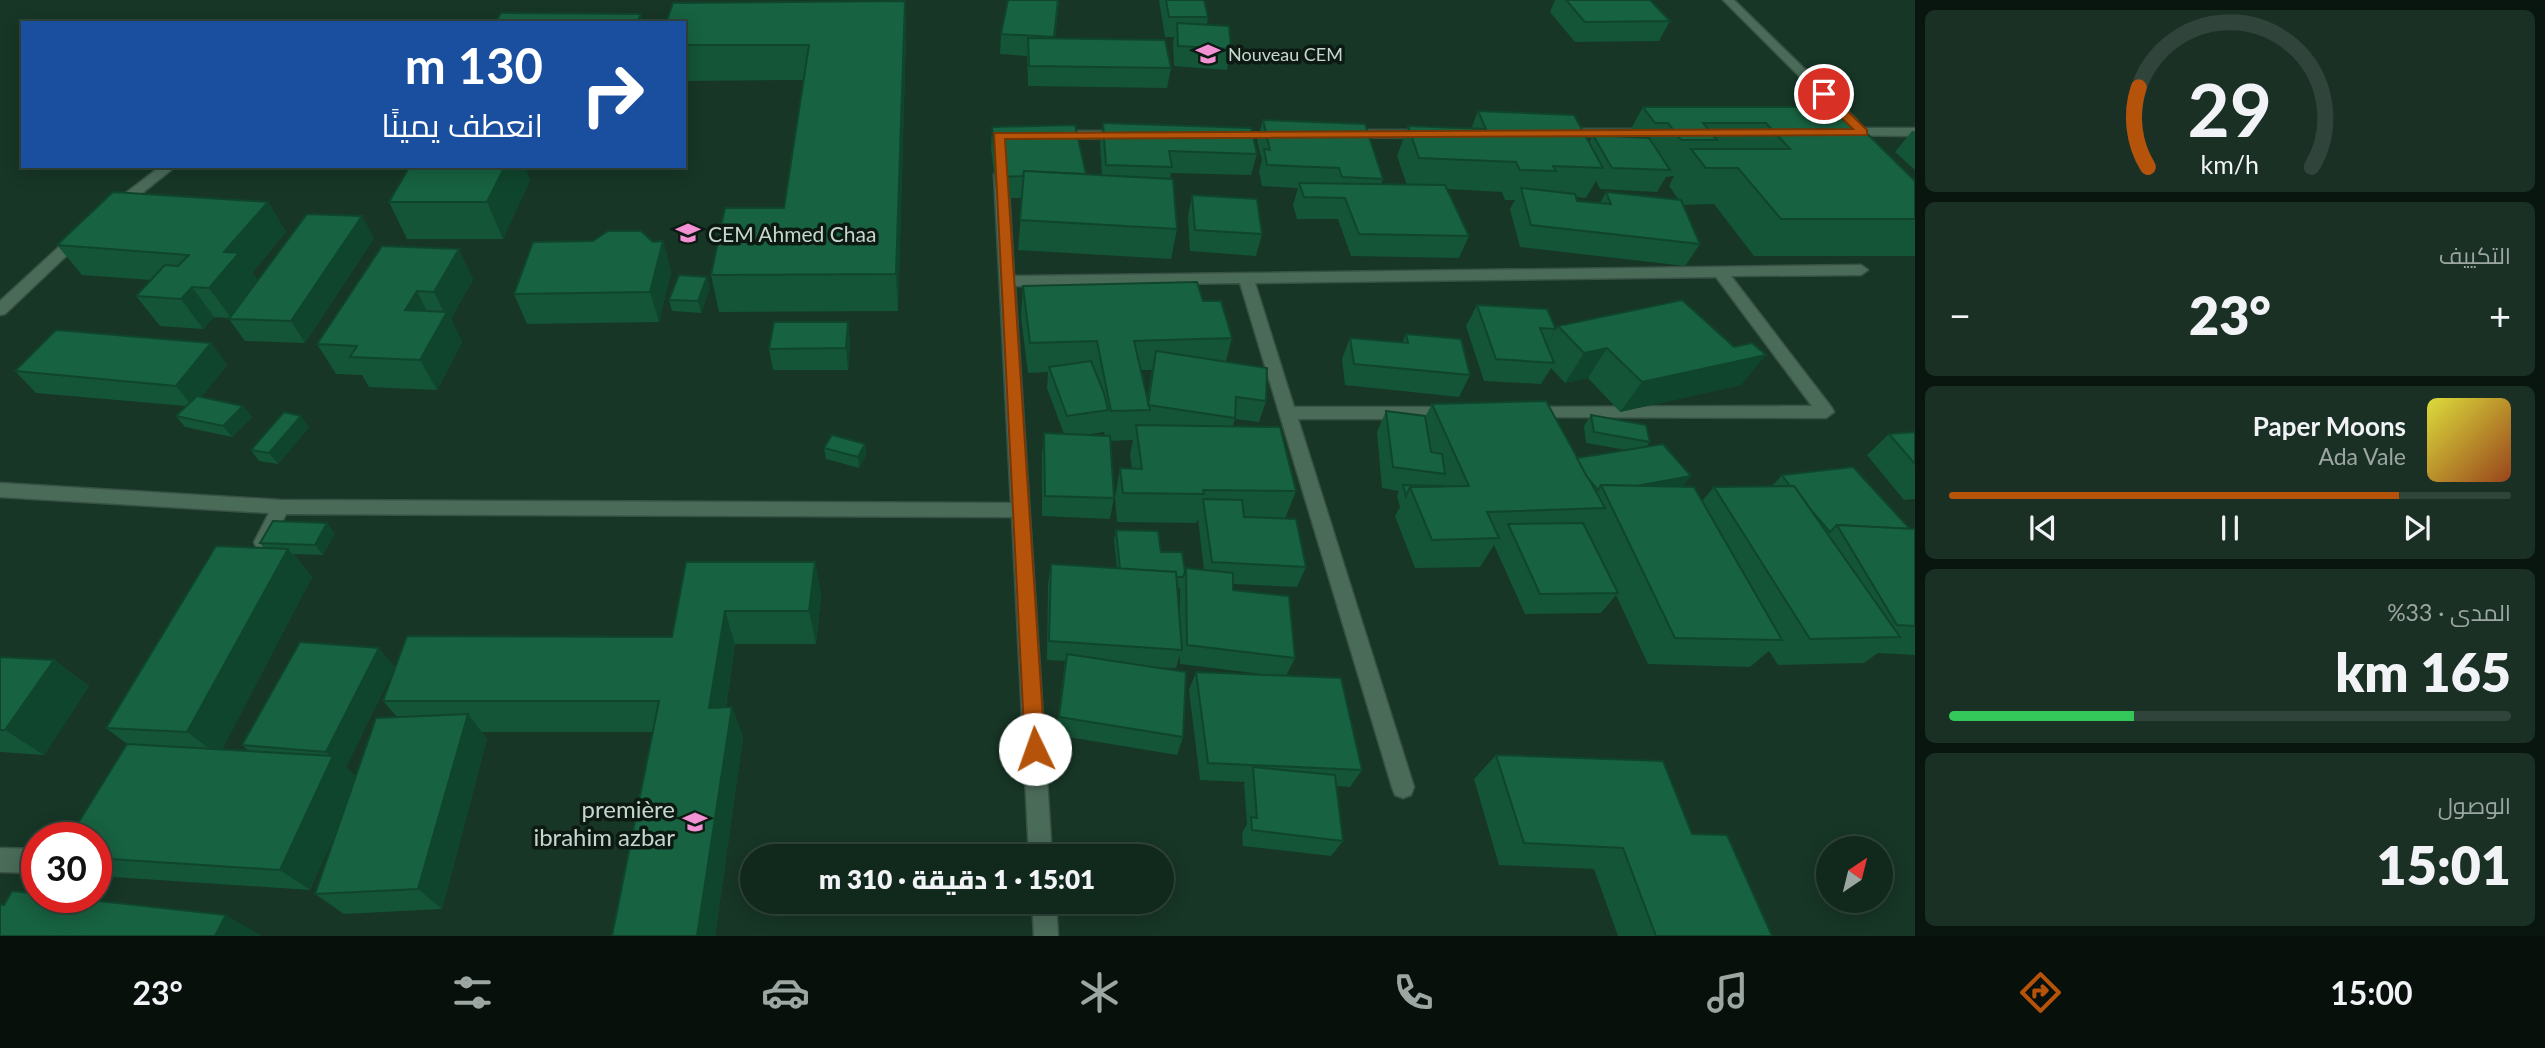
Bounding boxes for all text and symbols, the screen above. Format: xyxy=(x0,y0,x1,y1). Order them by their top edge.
text: 130 m xyxy=(405,36,543,94)
school or university icon: Nouveau CEM xyxy=(1194,40,1222,68)
place label: Nouveau CEM xyxy=(1228,43,1343,65)
icon: right xyxy=(567,49,658,140)
pin xyxy=(1794,64,1854,124)
text: 29 xyxy=(2188,65,2272,153)
icon: arrive xyxy=(1805,75,1843,113)
text: انعطف يمينًا xyxy=(381,105,543,144)
text: km/h xyxy=(2201,149,2259,179)
school or university icon: CEM Ahmed Chaa xyxy=(674,219,702,247)
place label: CEM Ahmed Chaa xyxy=(708,221,876,246)
text: التكييف xyxy=(2439,241,2511,269)
text: 23° xyxy=(2189,284,2271,346)
text: − xyxy=(1949,292,1971,338)
text: + xyxy=(2489,292,2511,338)
text: Paper Moons xyxy=(2253,410,2406,442)
text: Ada Vale xyxy=(2318,442,2406,470)
icon: previous xyxy=(2024,509,2062,547)
icon: pause xyxy=(2211,509,2249,547)
icon: next xyxy=(2398,509,2436,547)
text: المدى · 33% xyxy=(2387,598,2511,626)
text: 165 km xyxy=(2335,641,2511,703)
position arrow xyxy=(998,712,1072,786)
text: الوصول xyxy=(2438,791,2511,819)
place label: première ibrahim azbar xyxy=(533,794,675,851)
school or university icon: première ibrahim azbar xyxy=(681,808,709,836)
speed limit sign: 30 xyxy=(21,822,112,913)
text: 15:01 xyxy=(2377,834,2511,896)
north arrow xyxy=(1816,836,1894,914)
map controls xyxy=(1816,836,1893,913)
text: 15:01 · 1 دقيقة · 310 m xyxy=(819,863,1095,895)
icon: filters xyxy=(448,968,497,1017)
icon: car xyxy=(761,968,810,1017)
icon: climate xyxy=(1075,968,1124,1017)
icon: phone xyxy=(1389,968,1438,1017)
icon: music xyxy=(1703,968,1752,1017)
icon: directions xyxy=(2016,968,2065,1017)
text: 23° xyxy=(132,973,183,1012)
text: 15:00 xyxy=(2330,973,2413,1012)

